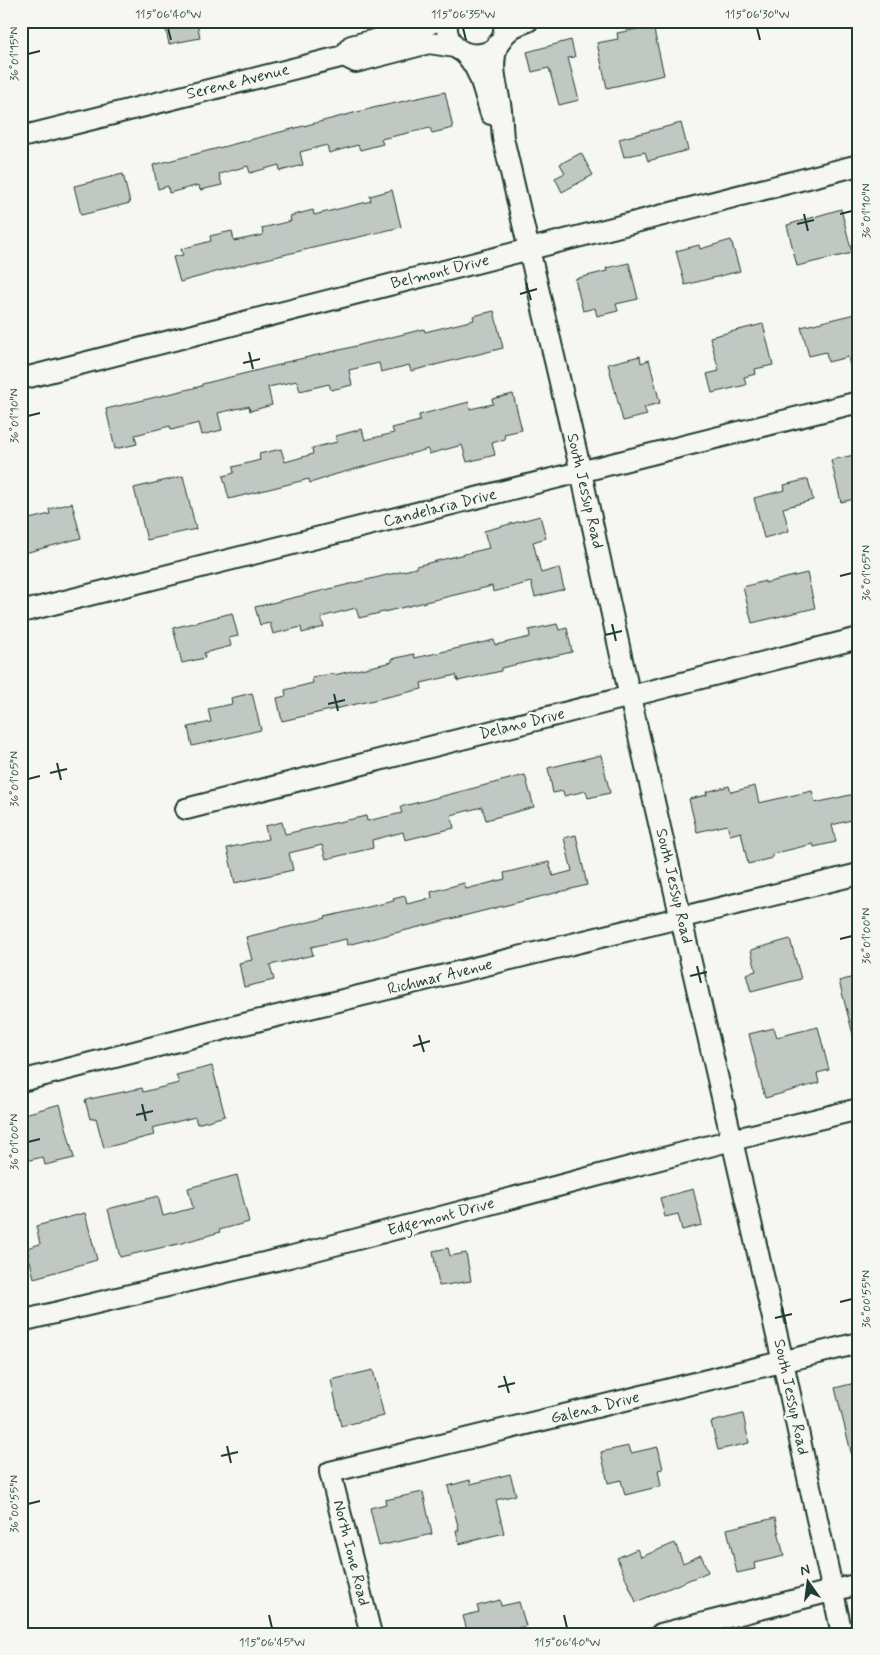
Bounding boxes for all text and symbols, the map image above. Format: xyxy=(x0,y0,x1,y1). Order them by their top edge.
text: 115°06'40"W xyxy=(135,7,201,23)
text: 115°06'35"W xyxy=(431,7,495,23)
text: 115°06'30"W xyxy=(725,7,789,23)
text: 36°01'15"N xyxy=(7,27,23,81)
street label: Serene Avenue xyxy=(184,59,292,105)
text: 36°01'10"N xyxy=(859,183,875,239)
street label: Belmont Drive xyxy=(389,250,491,294)
text: 36°01'10"N xyxy=(7,388,23,444)
street label: South Jessup Road xyxy=(562,431,608,551)
street label: Candelaria Drive xyxy=(381,484,499,532)
text: 36°01'05"N xyxy=(859,545,875,601)
street label: Delano Drive xyxy=(477,703,567,745)
text: 36°01'05"N xyxy=(7,751,23,807)
street label: South Jessup Road xyxy=(651,826,697,946)
text: 36°01'00"N xyxy=(859,908,875,964)
street label: Richmar Avenue xyxy=(385,954,495,1000)
text: 36°01'00"N xyxy=(7,1114,23,1170)
street label: Edgemont Drive xyxy=(385,1193,497,1242)
text: 36°00'55"N xyxy=(859,1270,875,1328)
street label: South Jessup Road xyxy=(768,1337,814,1457)
street label: Galena Drive xyxy=(548,1387,642,1429)
text: 36°00'55"N xyxy=(7,1475,23,1533)
street label: North Ione Road xyxy=(328,1498,374,1608)
north arrow xyxy=(782,1558,832,1608)
text: N xyxy=(798,1560,812,1580)
text: 115°06'45"W xyxy=(239,1635,305,1651)
text: 115°06'40"W xyxy=(534,1635,600,1651)

